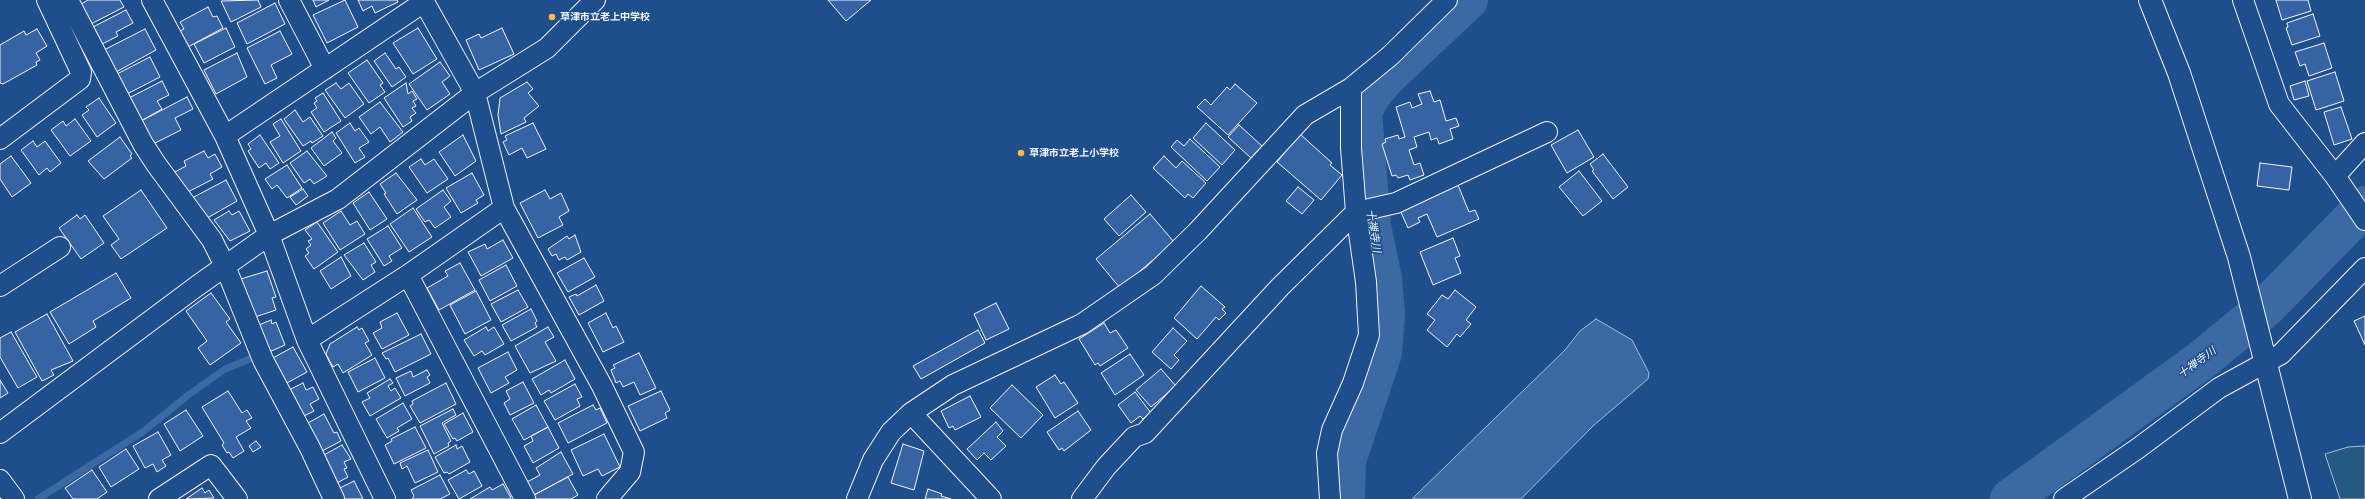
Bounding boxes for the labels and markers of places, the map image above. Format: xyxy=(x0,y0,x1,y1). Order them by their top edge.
place label: 草津市立老上中学校 xyxy=(560,11,650,23)
marker: 草津市立老上中学校 xyxy=(547,12,557,22)
place label: 草津市立老上小学校 xyxy=(1029,147,1119,159)
marker: 草津市立老上小学校 xyxy=(1016,148,1026,158)

